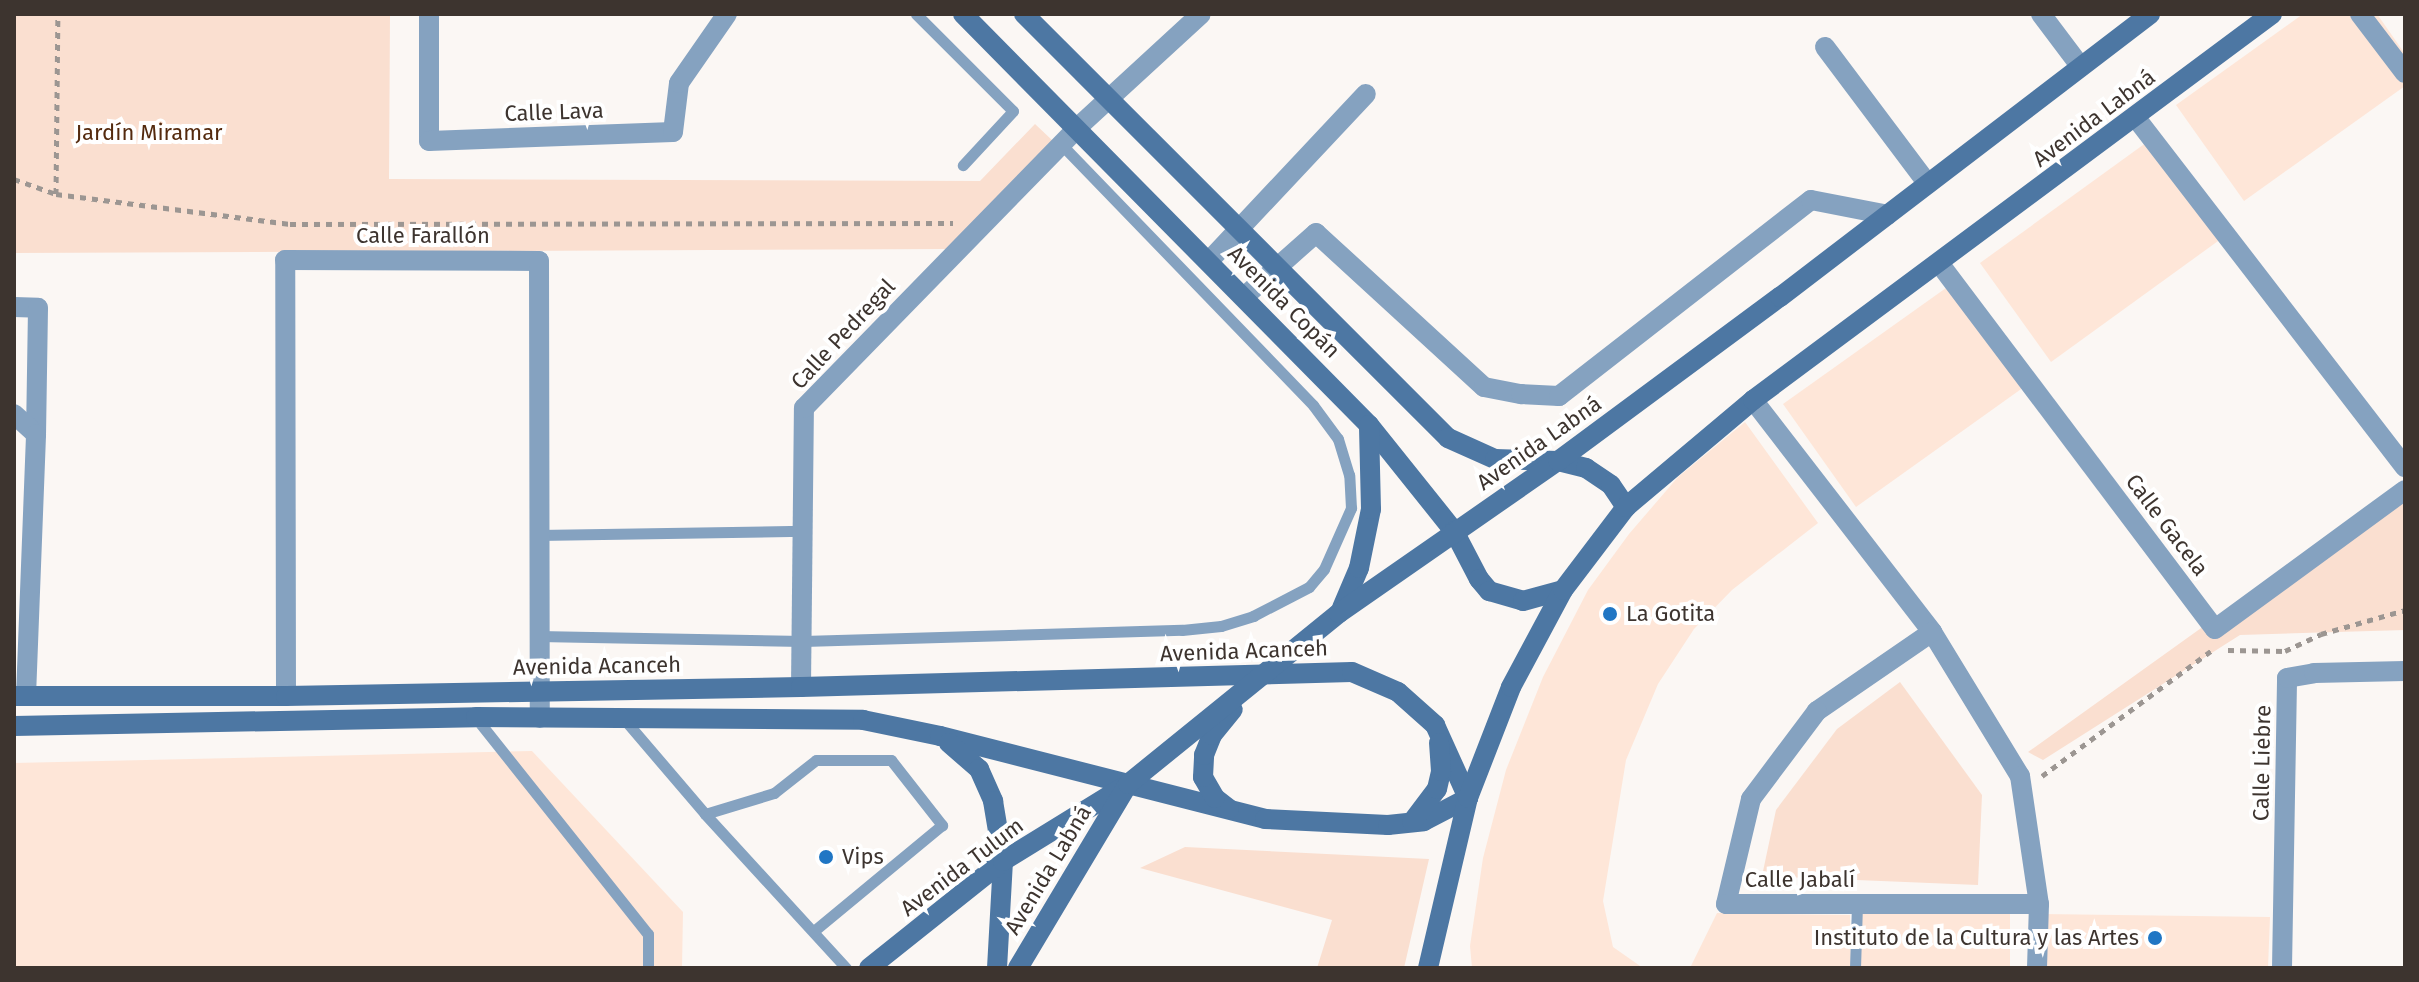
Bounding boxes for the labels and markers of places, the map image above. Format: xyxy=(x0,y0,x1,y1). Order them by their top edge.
place label: La Gotita xyxy=(1626,601,1715,627)
marker: La Gotita xyxy=(1601,605,1619,623)
place label: Vips xyxy=(842,844,884,870)
marker: Vips xyxy=(817,848,835,866)
place label: Instituto de la Cultura y las Artes xyxy=(1814,925,2139,951)
marker: Instituto de la Cultura y las Artes xyxy=(2146,929,2164,947)

